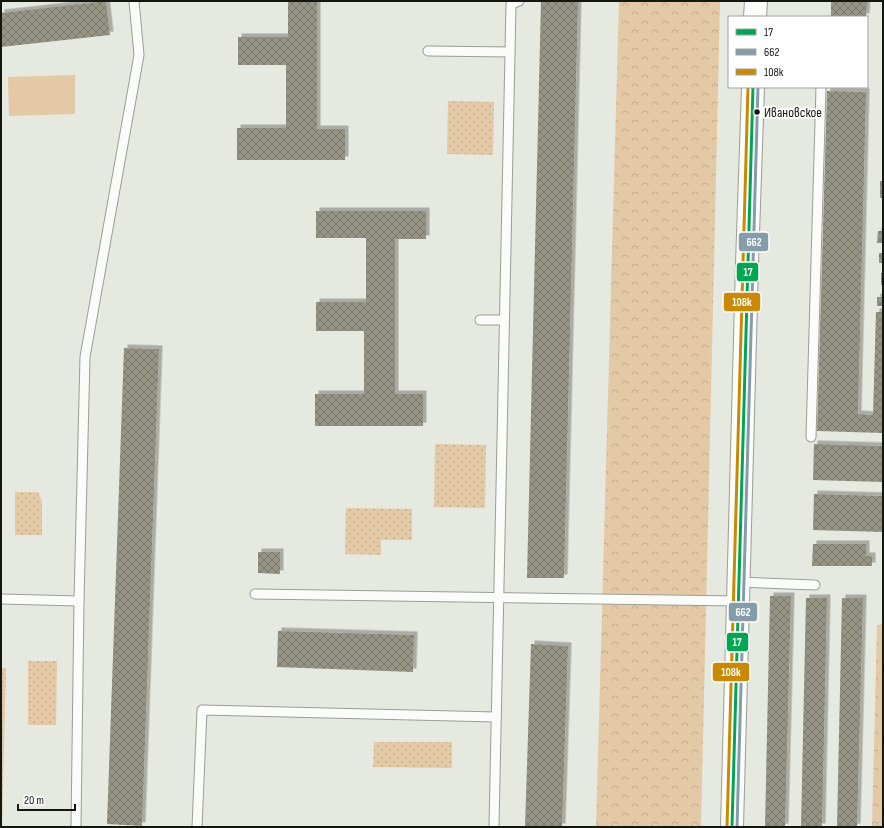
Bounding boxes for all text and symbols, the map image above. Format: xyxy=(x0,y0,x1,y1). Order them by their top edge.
legend xyxy=(728,16,868,88)
text: 17 xyxy=(764,25,773,40)
text: 662 xyxy=(764,45,780,60)
text: 108к xyxy=(764,65,784,80)
place label: Ивановское xyxy=(764,104,822,121)
marker: Ивановское xyxy=(752,107,762,117)
line badge: 662 xyxy=(738,232,769,252)
text: 662 xyxy=(746,236,762,249)
line badge: 17 xyxy=(736,262,759,282)
text: 17 xyxy=(743,266,753,279)
line badge: 108к xyxy=(723,292,761,312)
text: 108к xyxy=(732,296,752,309)
line badge: 662 xyxy=(728,602,758,622)
text: 662 xyxy=(735,606,751,619)
line badge: 17 xyxy=(726,632,749,652)
text: 17 xyxy=(732,636,742,649)
line badge: 108к xyxy=(712,662,750,682)
text: 108к xyxy=(721,666,741,679)
scale bar xyxy=(18,786,75,812)
text: 20 m xyxy=(24,793,44,808)

